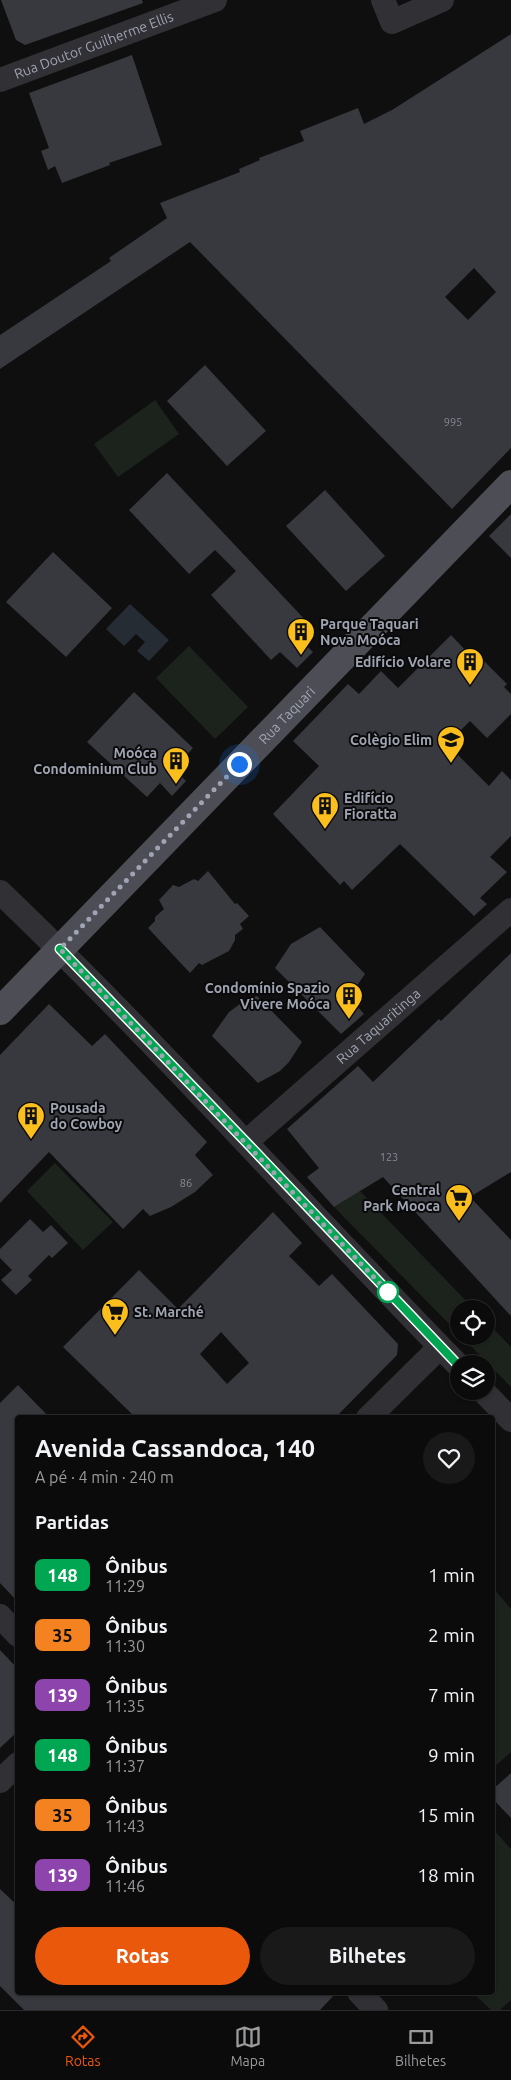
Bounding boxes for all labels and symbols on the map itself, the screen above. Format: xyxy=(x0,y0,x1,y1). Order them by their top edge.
street label: Rua Doutor Guilherme Ellis xyxy=(12,8,176,82)
house number: 995 xyxy=(444,416,462,428)
place label: Parque Taquari Nova Moóca xyxy=(320,616,419,648)
building icon: Parque Taquari Nova Moóca xyxy=(286,617,316,656)
building icon: Edifício Volare xyxy=(455,647,485,686)
place label: Edifício Volare xyxy=(355,654,451,670)
street label: Rua Taquari xyxy=(255,683,318,747)
school or university icon: Colègio Elim xyxy=(436,725,466,764)
place label: Colègio Elim xyxy=(350,732,432,748)
place label: Moóca Condominium Club xyxy=(33,745,157,777)
building icon: Moóca Condominium Club xyxy=(161,746,191,785)
your location xyxy=(227,752,252,777)
place label: Edifício Fioratta xyxy=(344,790,397,822)
building icon: Edifício Fioratta xyxy=(310,791,340,830)
place label: Condomínio Spazio Vivere Moóca xyxy=(205,980,330,1012)
building icon: Condomínio Spazio Vivere Moóca xyxy=(334,981,364,1020)
street label: Rua Taquaritinga xyxy=(333,985,424,1067)
place label: Pousada do Cowboy xyxy=(50,1100,123,1132)
building icon: Pousada do Cowboy xyxy=(16,1101,46,1140)
house number: 123 xyxy=(380,1151,398,1163)
house number: 86 xyxy=(180,1177,192,1189)
place label: Central Park Mooca xyxy=(363,1182,440,1214)
supermarket icon: Central Park Mooca xyxy=(444,1183,474,1222)
unlabelled marker xyxy=(377,1281,399,1303)
supermarket icon: St. Marché xyxy=(100,1297,130,1336)
place label: St. Marché xyxy=(134,1304,204,1320)

